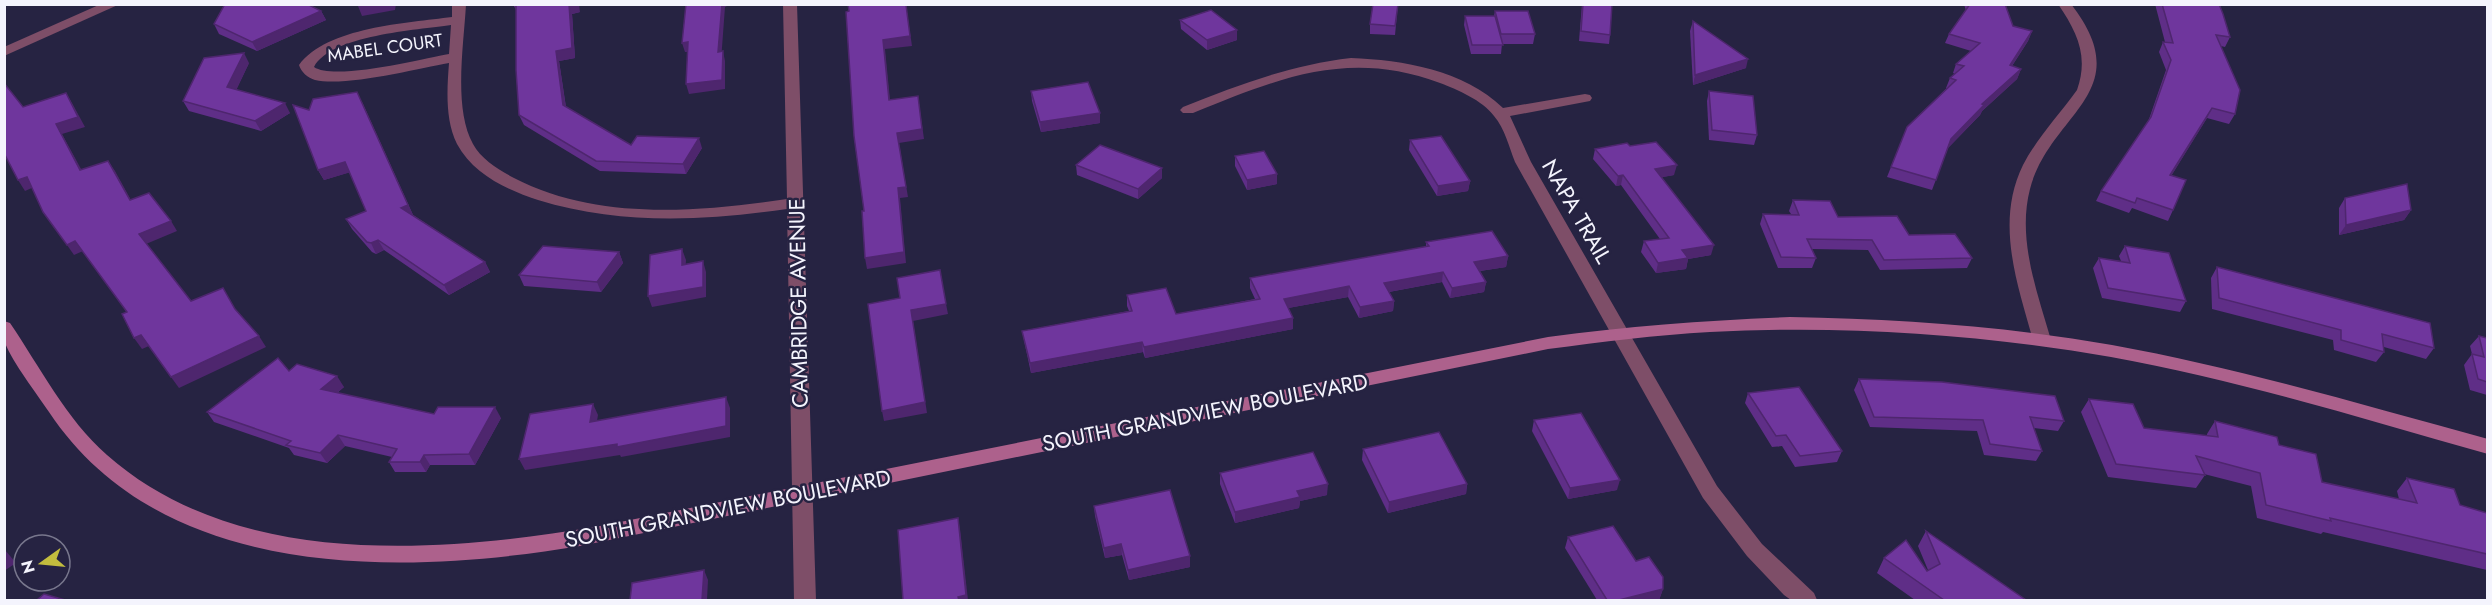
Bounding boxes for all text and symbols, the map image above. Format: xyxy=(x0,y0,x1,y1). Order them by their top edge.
street label: MABEL COURT xyxy=(326,27,445,69)
street label: NAPA TRAIL xyxy=(1534,153,1620,269)
street label: CAMBRIDGE AVENUE xyxy=(780,198,816,408)
street label: SOUTH GRANDVIEW BOULEVARD xyxy=(1040,365,1371,459)
street label: SOUTH GRANDVIEW BOULEVARD xyxy=(563,461,894,555)
north arrow xyxy=(12,533,72,593)
text: N xyxy=(15,558,41,576)

